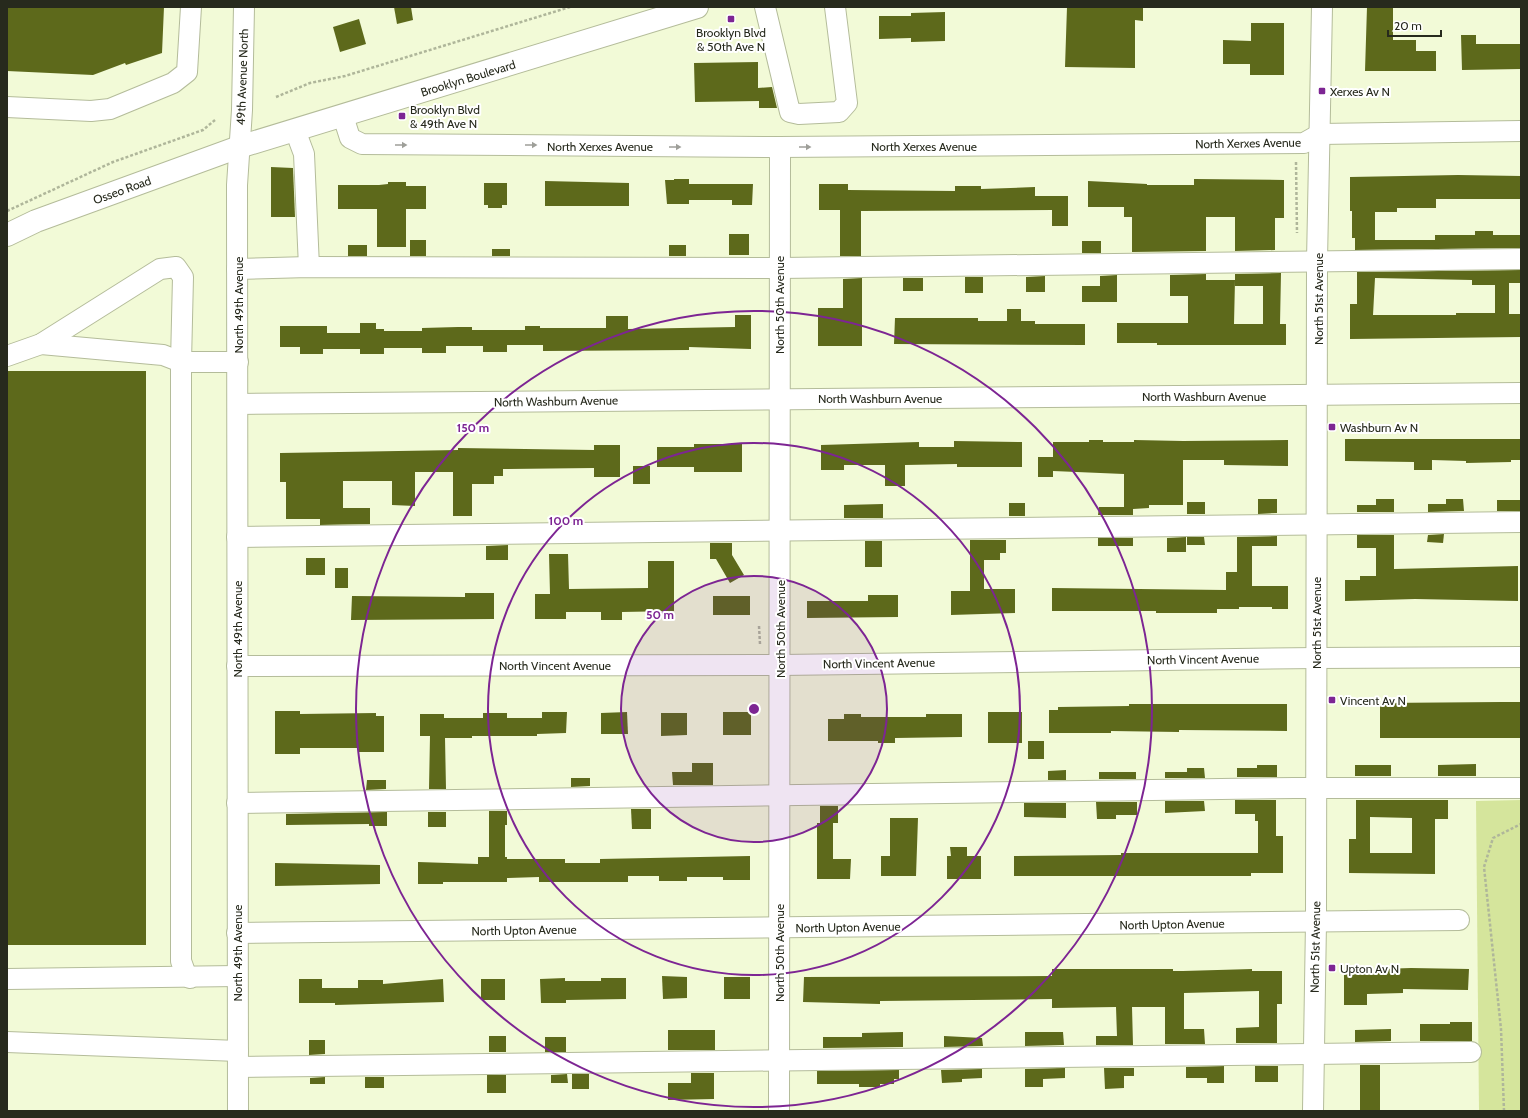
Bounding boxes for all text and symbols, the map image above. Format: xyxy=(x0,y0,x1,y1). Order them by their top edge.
scale bar xyxy=(1388,12,1441,38)
marker: Brooklyn Blvd & 50th Ave N xyxy=(726,14,736,24)
text: 20 m xyxy=(1394,18,1422,33)
place label: Brooklyn Blvd & 50th Ave N xyxy=(696,25,766,54)
street label: 49th Avenue North xyxy=(233,28,251,126)
street label: Brooklyn Boulevard xyxy=(419,56,517,100)
place label: Xerxes Av N xyxy=(1330,84,1390,99)
marker: Xerxes Av N xyxy=(1317,86,1327,96)
place label: Brooklyn Blvd & 49th Ave N xyxy=(410,102,480,131)
marker: Brooklyn Blvd & 49th Ave N xyxy=(397,111,407,121)
street label: North Xerxes Avenue xyxy=(1195,135,1301,151)
street label: North Xerxes Avenue xyxy=(547,139,653,154)
street label: North Xerxes Avenue xyxy=(871,139,977,154)
one-way arrow xyxy=(395,141,407,148)
one-way arrow xyxy=(525,142,537,149)
one-way arrow xyxy=(669,144,682,150)
one-way arrow xyxy=(799,144,812,150)
street label: Osseo Road xyxy=(91,173,153,207)
street label: North 51st Avenue xyxy=(1311,253,1326,345)
street label: North 50th Avenue xyxy=(772,256,787,354)
street label: North 49th Avenue xyxy=(231,257,246,353)
street label: North Washburn Avenue xyxy=(1142,389,1266,404)
street label: North Washburn Avenue xyxy=(818,391,942,406)
street label: North Washburn Avenue xyxy=(494,392,618,410)
text: 150 m xyxy=(457,420,489,435)
place label: Washburn Av N xyxy=(1340,420,1418,435)
marker: Washburn Av N xyxy=(1327,422,1337,432)
text: 100 m xyxy=(549,513,583,528)
street label: North 51st Avenue xyxy=(1309,577,1324,669)
street label: North 50th Avenue xyxy=(773,580,788,678)
street label: North 49th Avenue xyxy=(230,581,245,677)
text: 50 m xyxy=(646,607,674,622)
street label: North Vincent Avenue xyxy=(1147,651,1259,667)
street label: North Vincent Avenue xyxy=(823,655,935,671)
street label: North Vincent Avenue xyxy=(499,658,611,673)
place label: Vincent Av N xyxy=(1340,693,1406,708)
marker: Vincent Av N xyxy=(1327,695,1337,705)
centre of rings xyxy=(747,702,761,716)
street label: North 51st Avenue xyxy=(1307,901,1323,993)
street label: North 50th Avenue xyxy=(772,904,787,1002)
street label: North 49th Avenue xyxy=(230,905,245,1001)
street label: North Upton Avenue xyxy=(1119,916,1225,932)
street label: North Upton Avenue xyxy=(795,919,901,935)
street label: North Upton Avenue xyxy=(471,922,577,938)
place label: Upton Av N xyxy=(1340,961,1399,976)
marker: Upton Av N xyxy=(1327,963,1337,973)

